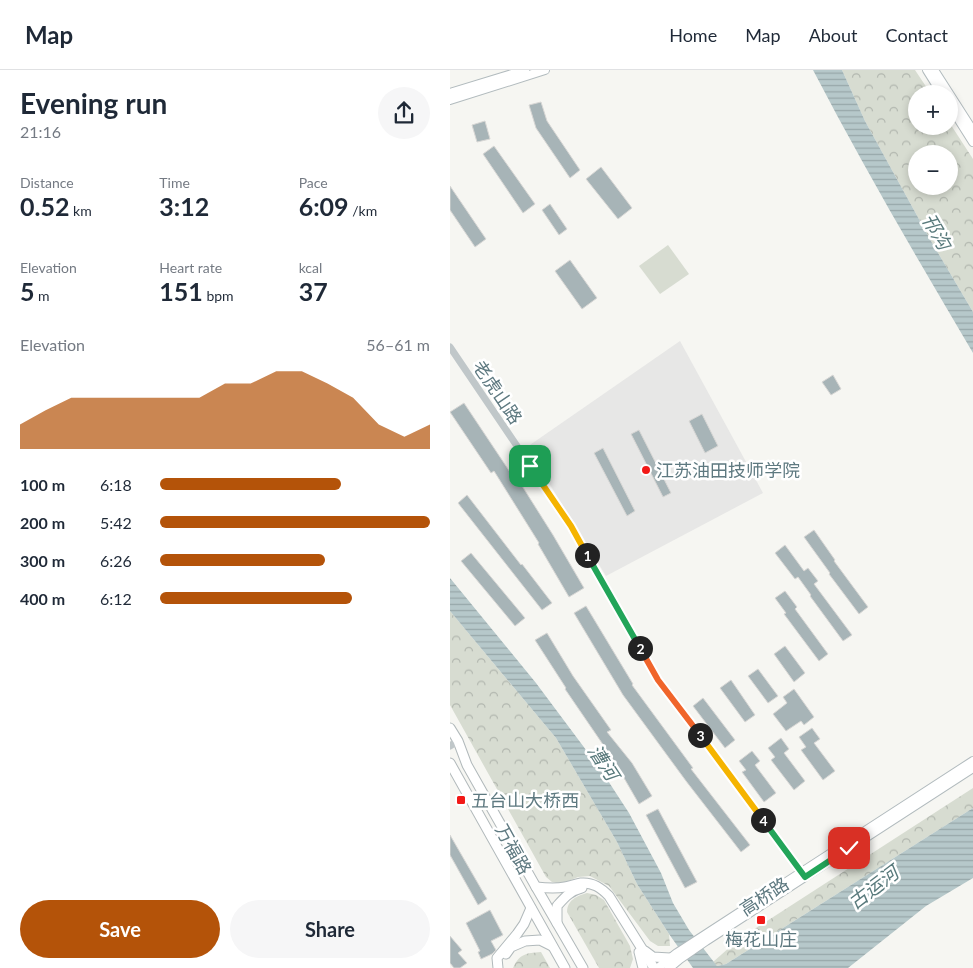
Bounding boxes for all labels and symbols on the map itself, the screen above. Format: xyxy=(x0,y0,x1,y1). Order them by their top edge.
water label: 邗沟 xyxy=(918,209,957,255)
street label: 老虎山路 xyxy=(469,356,527,428)
pin xyxy=(509,445,551,487)
place label: 江苏油田技师学院 xyxy=(656,459,800,481)
marker: 江苏油田技师学院 xyxy=(640,464,652,476)
pin: 1 xyxy=(574,542,600,568)
pin: 2 xyxy=(628,636,652,660)
pin: 3 xyxy=(688,722,712,748)
water label: 漕河 xyxy=(584,740,626,788)
place label: 五台山大桥西 xyxy=(471,789,579,811)
marker: 五台山大桥西 xyxy=(455,794,467,806)
pin: 4 xyxy=(750,808,776,832)
street label: 万福路 xyxy=(491,820,537,878)
pin xyxy=(828,827,870,869)
water label: 古运河 xyxy=(843,858,906,913)
street label: 高桥路 xyxy=(735,872,793,920)
marker: 梅花山庄 xyxy=(755,914,767,926)
place label: 梅花山庄 xyxy=(725,928,797,950)

